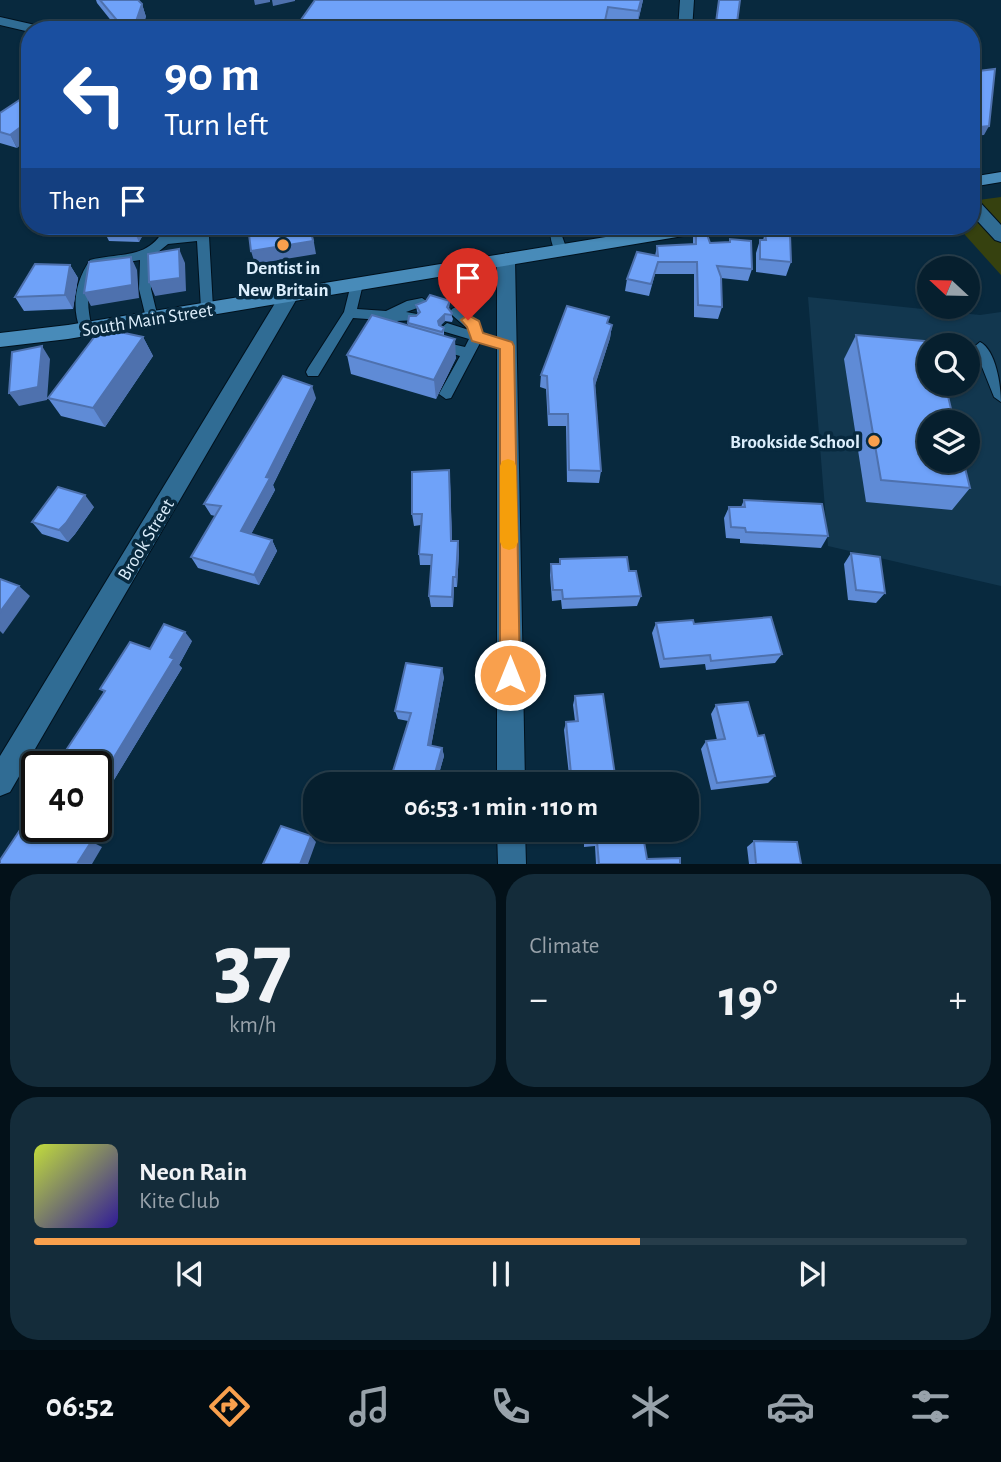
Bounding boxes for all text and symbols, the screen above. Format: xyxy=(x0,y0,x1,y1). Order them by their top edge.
icon: left xyxy=(49,49,140,140)
text: 90 m xyxy=(164,51,260,100)
text: Turn left xyxy=(164,109,268,141)
icon: arrive xyxy=(114,182,152,220)
text: Then xyxy=(49,188,100,214)
marker: Dentist in New Britain xyxy=(275,237,291,253)
pin xyxy=(438,248,498,320)
north arrow xyxy=(917,256,980,318)
map controls xyxy=(917,256,980,473)
place label: Dentist in New Britain xyxy=(238,259,328,300)
icon: arrive xyxy=(449,259,487,297)
street label: South Main Street xyxy=(80,301,214,340)
button: search xyxy=(917,333,980,396)
button: layers xyxy=(917,410,980,473)
place label: Brookside School xyxy=(730,433,860,452)
marker: Brookside School xyxy=(866,433,882,449)
street label: Brook Street xyxy=(115,496,178,584)
position arrow xyxy=(473,638,547,712)
speed limit sign: 40 xyxy=(21,751,112,842)
text: 06:53 · 1 min · 110 m xyxy=(404,794,598,820)
text: 37 xyxy=(213,921,292,1012)
text: Climate xyxy=(530,935,599,958)
text: 19° xyxy=(719,973,778,1025)
text: − xyxy=(530,981,548,1019)
text: + xyxy=(949,981,967,1019)
text: km/h xyxy=(229,1014,276,1037)
text: Neon Rain xyxy=(139,1159,247,1185)
text: Kite Club xyxy=(139,1190,220,1213)
icon: previous xyxy=(171,1255,209,1293)
icon: pause xyxy=(482,1255,520,1293)
icon: next xyxy=(793,1255,831,1293)
icon: directions xyxy=(205,1382,254,1431)
icon: music xyxy=(345,1382,394,1431)
icon: phone xyxy=(486,1382,535,1431)
icon: climate xyxy=(626,1382,675,1431)
icon: car xyxy=(766,1382,815,1431)
icon: filters xyxy=(906,1382,955,1431)
text: 06:52 xyxy=(46,1390,114,1422)

